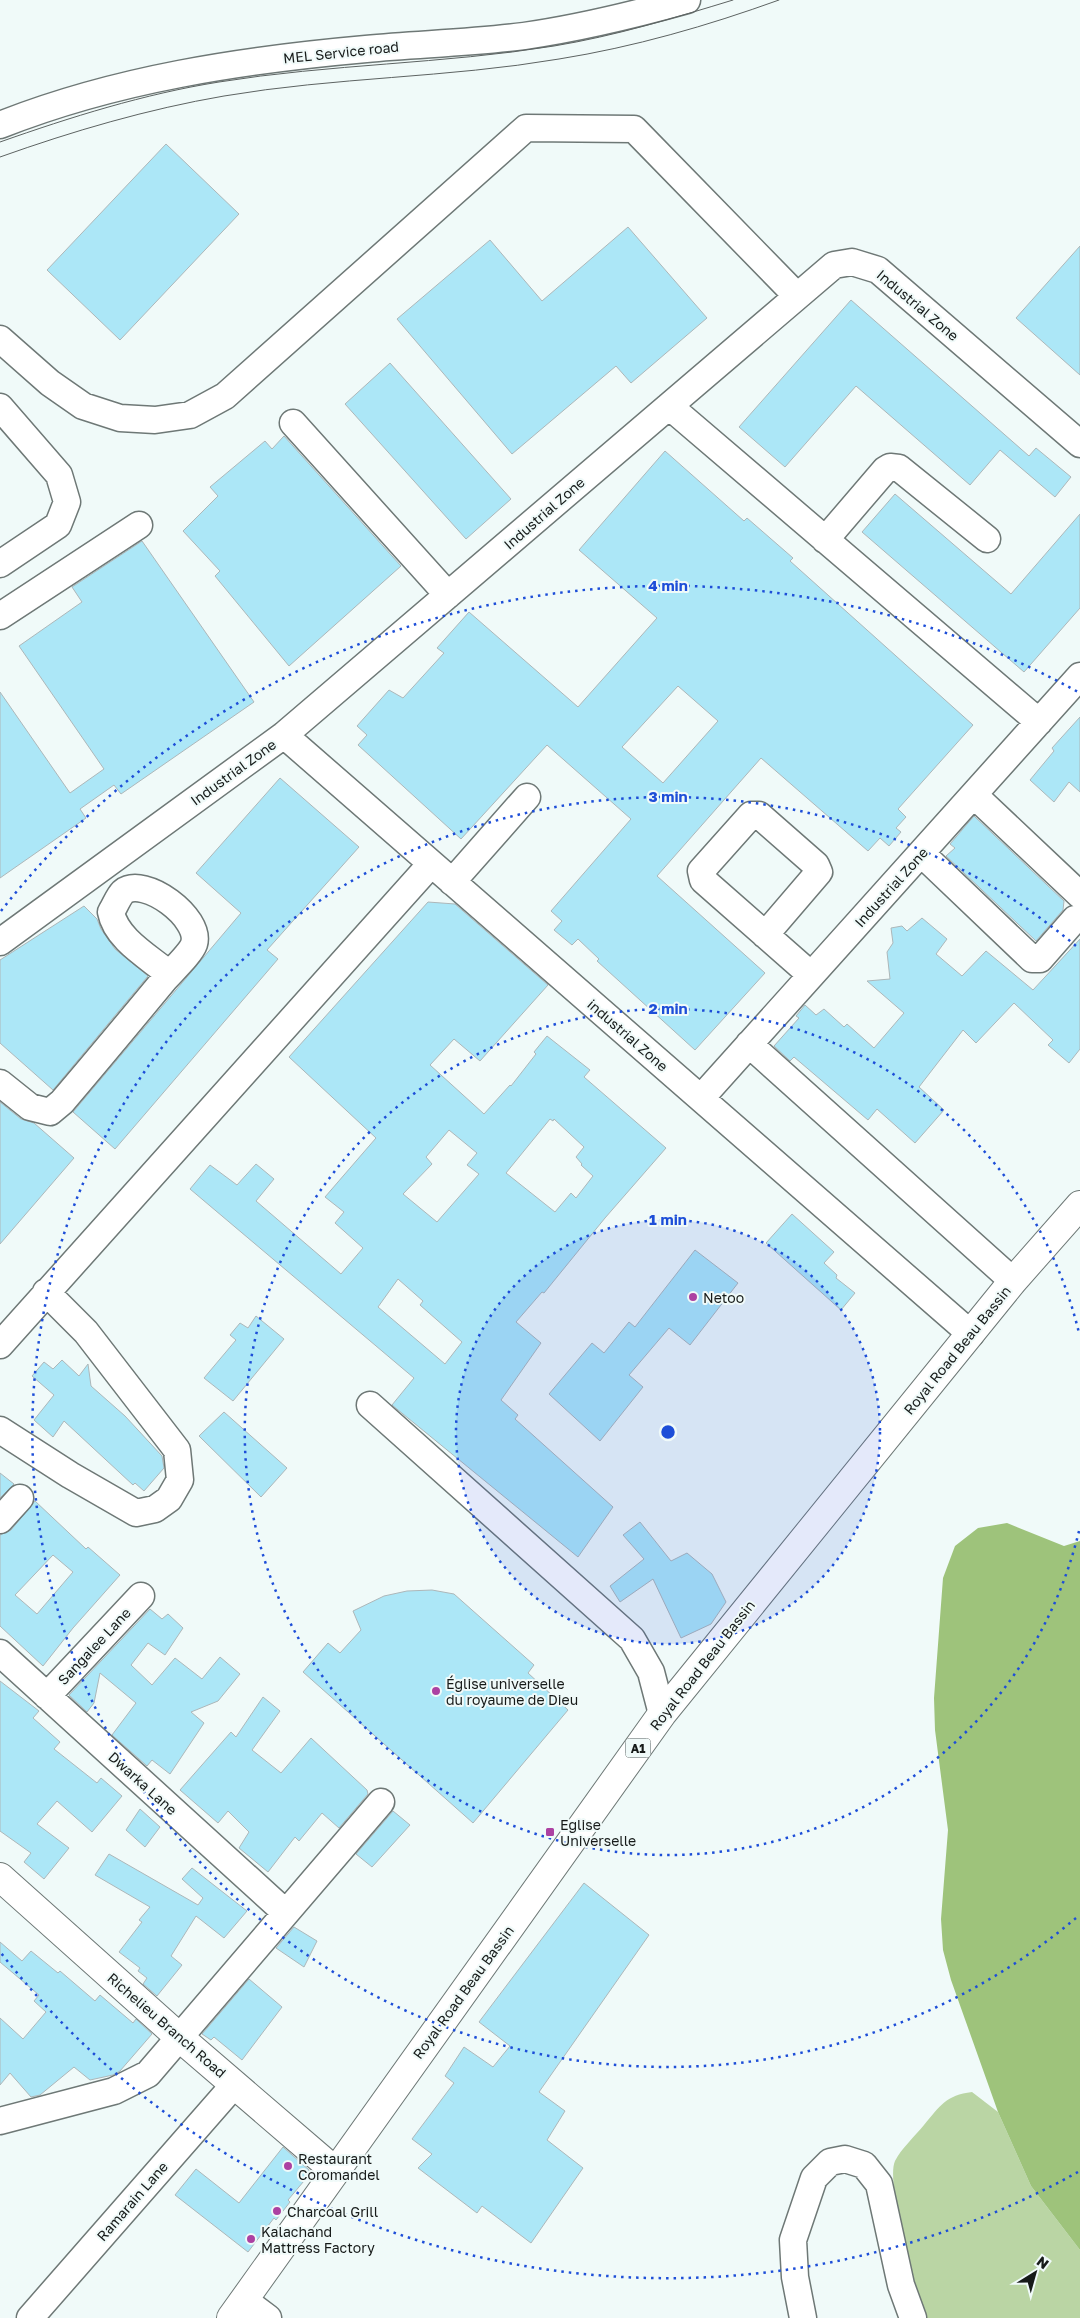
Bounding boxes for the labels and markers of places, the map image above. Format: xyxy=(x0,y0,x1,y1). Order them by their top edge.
place label: Netoo xyxy=(703,1289,744,1306)
marker: Netoo xyxy=(687,1291,699,1303)
centre of rings xyxy=(659,1423,677,1441)
place label: Église universelle du royaume de Dieu xyxy=(446,1675,578,1708)
marker: Église universelle du royaume de Dieu xyxy=(430,1685,442,1697)
place label: Eglise Universelle xyxy=(560,1816,636,1849)
marker: Eglise Universelle xyxy=(544,1826,556,1838)
place label: Restaurant Coromandel xyxy=(298,2150,380,2183)
marker: Restaurant Coromandel xyxy=(282,2160,294,2172)
place label: Charcoal Grill xyxy=(287,2203,378,2220)
marker: Charcoal Grill xyxy=(271,2205,283,2217)
place label: Kalachand Mattress Factory xyxy=(261,2223,375,2256)
marker: Kalachand Mattress Factory xyxy=(245,2233,257,2245)

